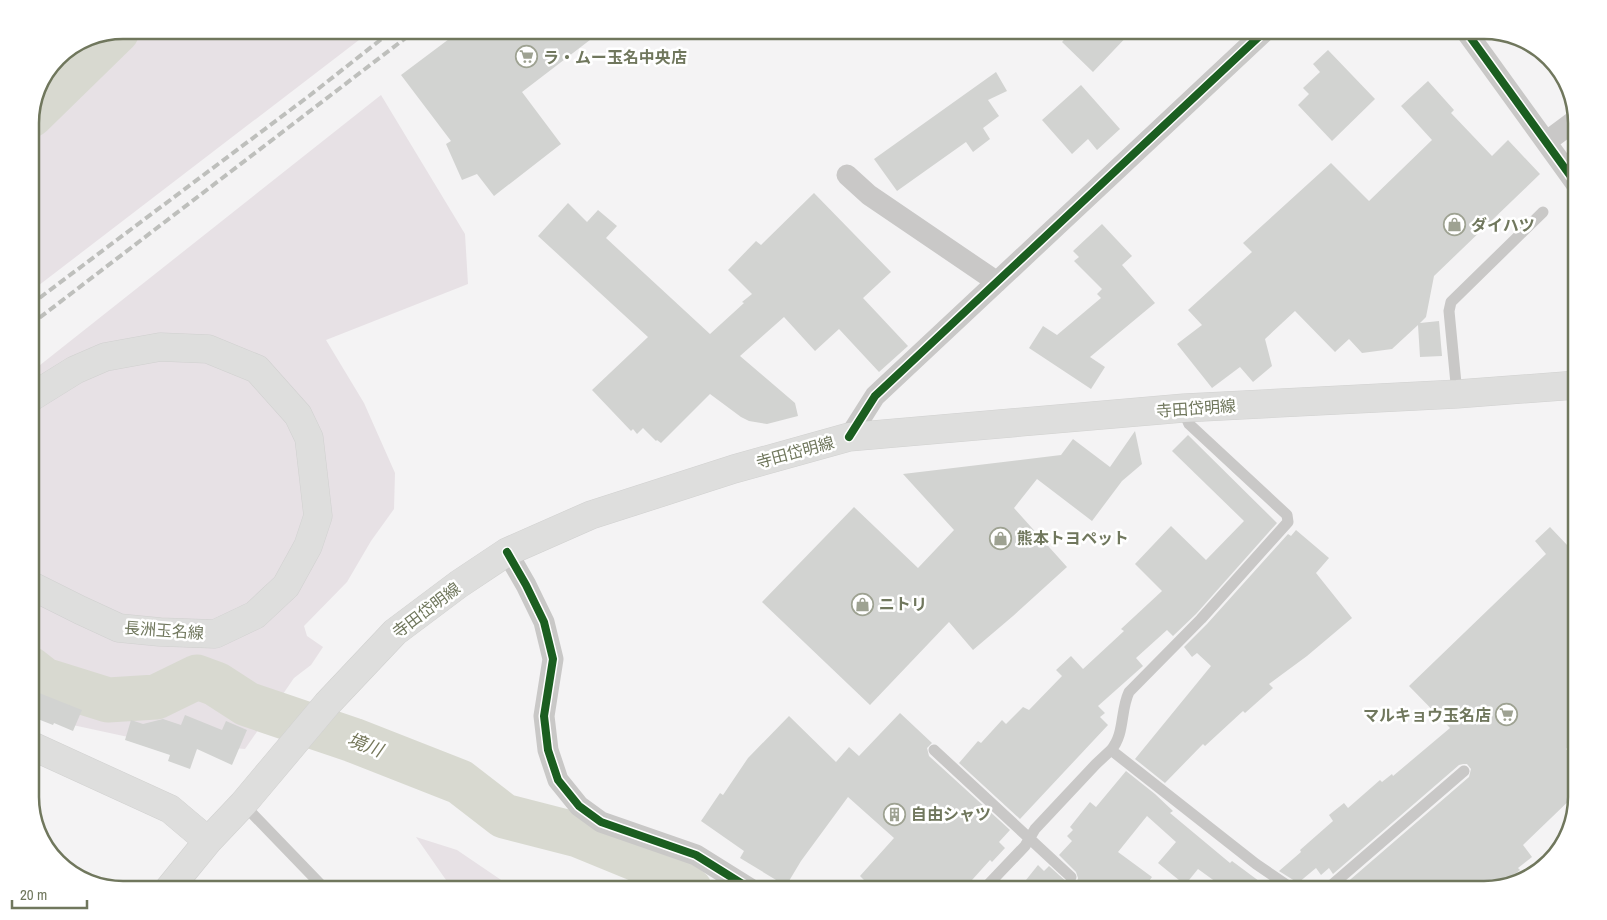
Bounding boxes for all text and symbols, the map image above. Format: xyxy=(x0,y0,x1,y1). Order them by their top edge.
supermarket icon: ラ・ムー玉名中央店 xyxy=(515,45,539,69)
place label: ラ・ムー玉名中央店 xyxy=(543,46,687,68)
shop icon: ダイハツ xyxy=(1443,213,1467,237)
place label: ダイハツ xyxy=(1471,214,1535,236)
street label: 寺田岱明線 xyxy=(1155,394,1237,422)
street label: 寺田岱明線 xyxy=(754,431,836,473)
shop icon: 熊本トヨペット xyxy=(989,526,1013,550)
place label: 熊本トヨペット xyxy=(1017,527,1129,549)
street label: 寺田岱明線 xyxy=(387,577,465,643)
shop icon: ニトリ xyxy=(851,592,875,616)
place label: ニトリ xyxy=(879,593,927,615)
street label: 長洲玉名線 xyxy=(123,616,205,644)
supermarket icon: マルキョウ玉名店 xyxy=(1495,703,1519,727)
place label: マルキョウ玉名店 xyxy=(1363,704,1491,726)
water label: 境川 xyxy=(344,726,388,763)
building icon: 自由シャツ xyxy=(883,802,907,826)
place label: 自由シャツ xyxy=(911,803,991,825)
scale bar xyxy=(12,878,88,910)
text: 20 m xyxy=(20,884,47,905)

